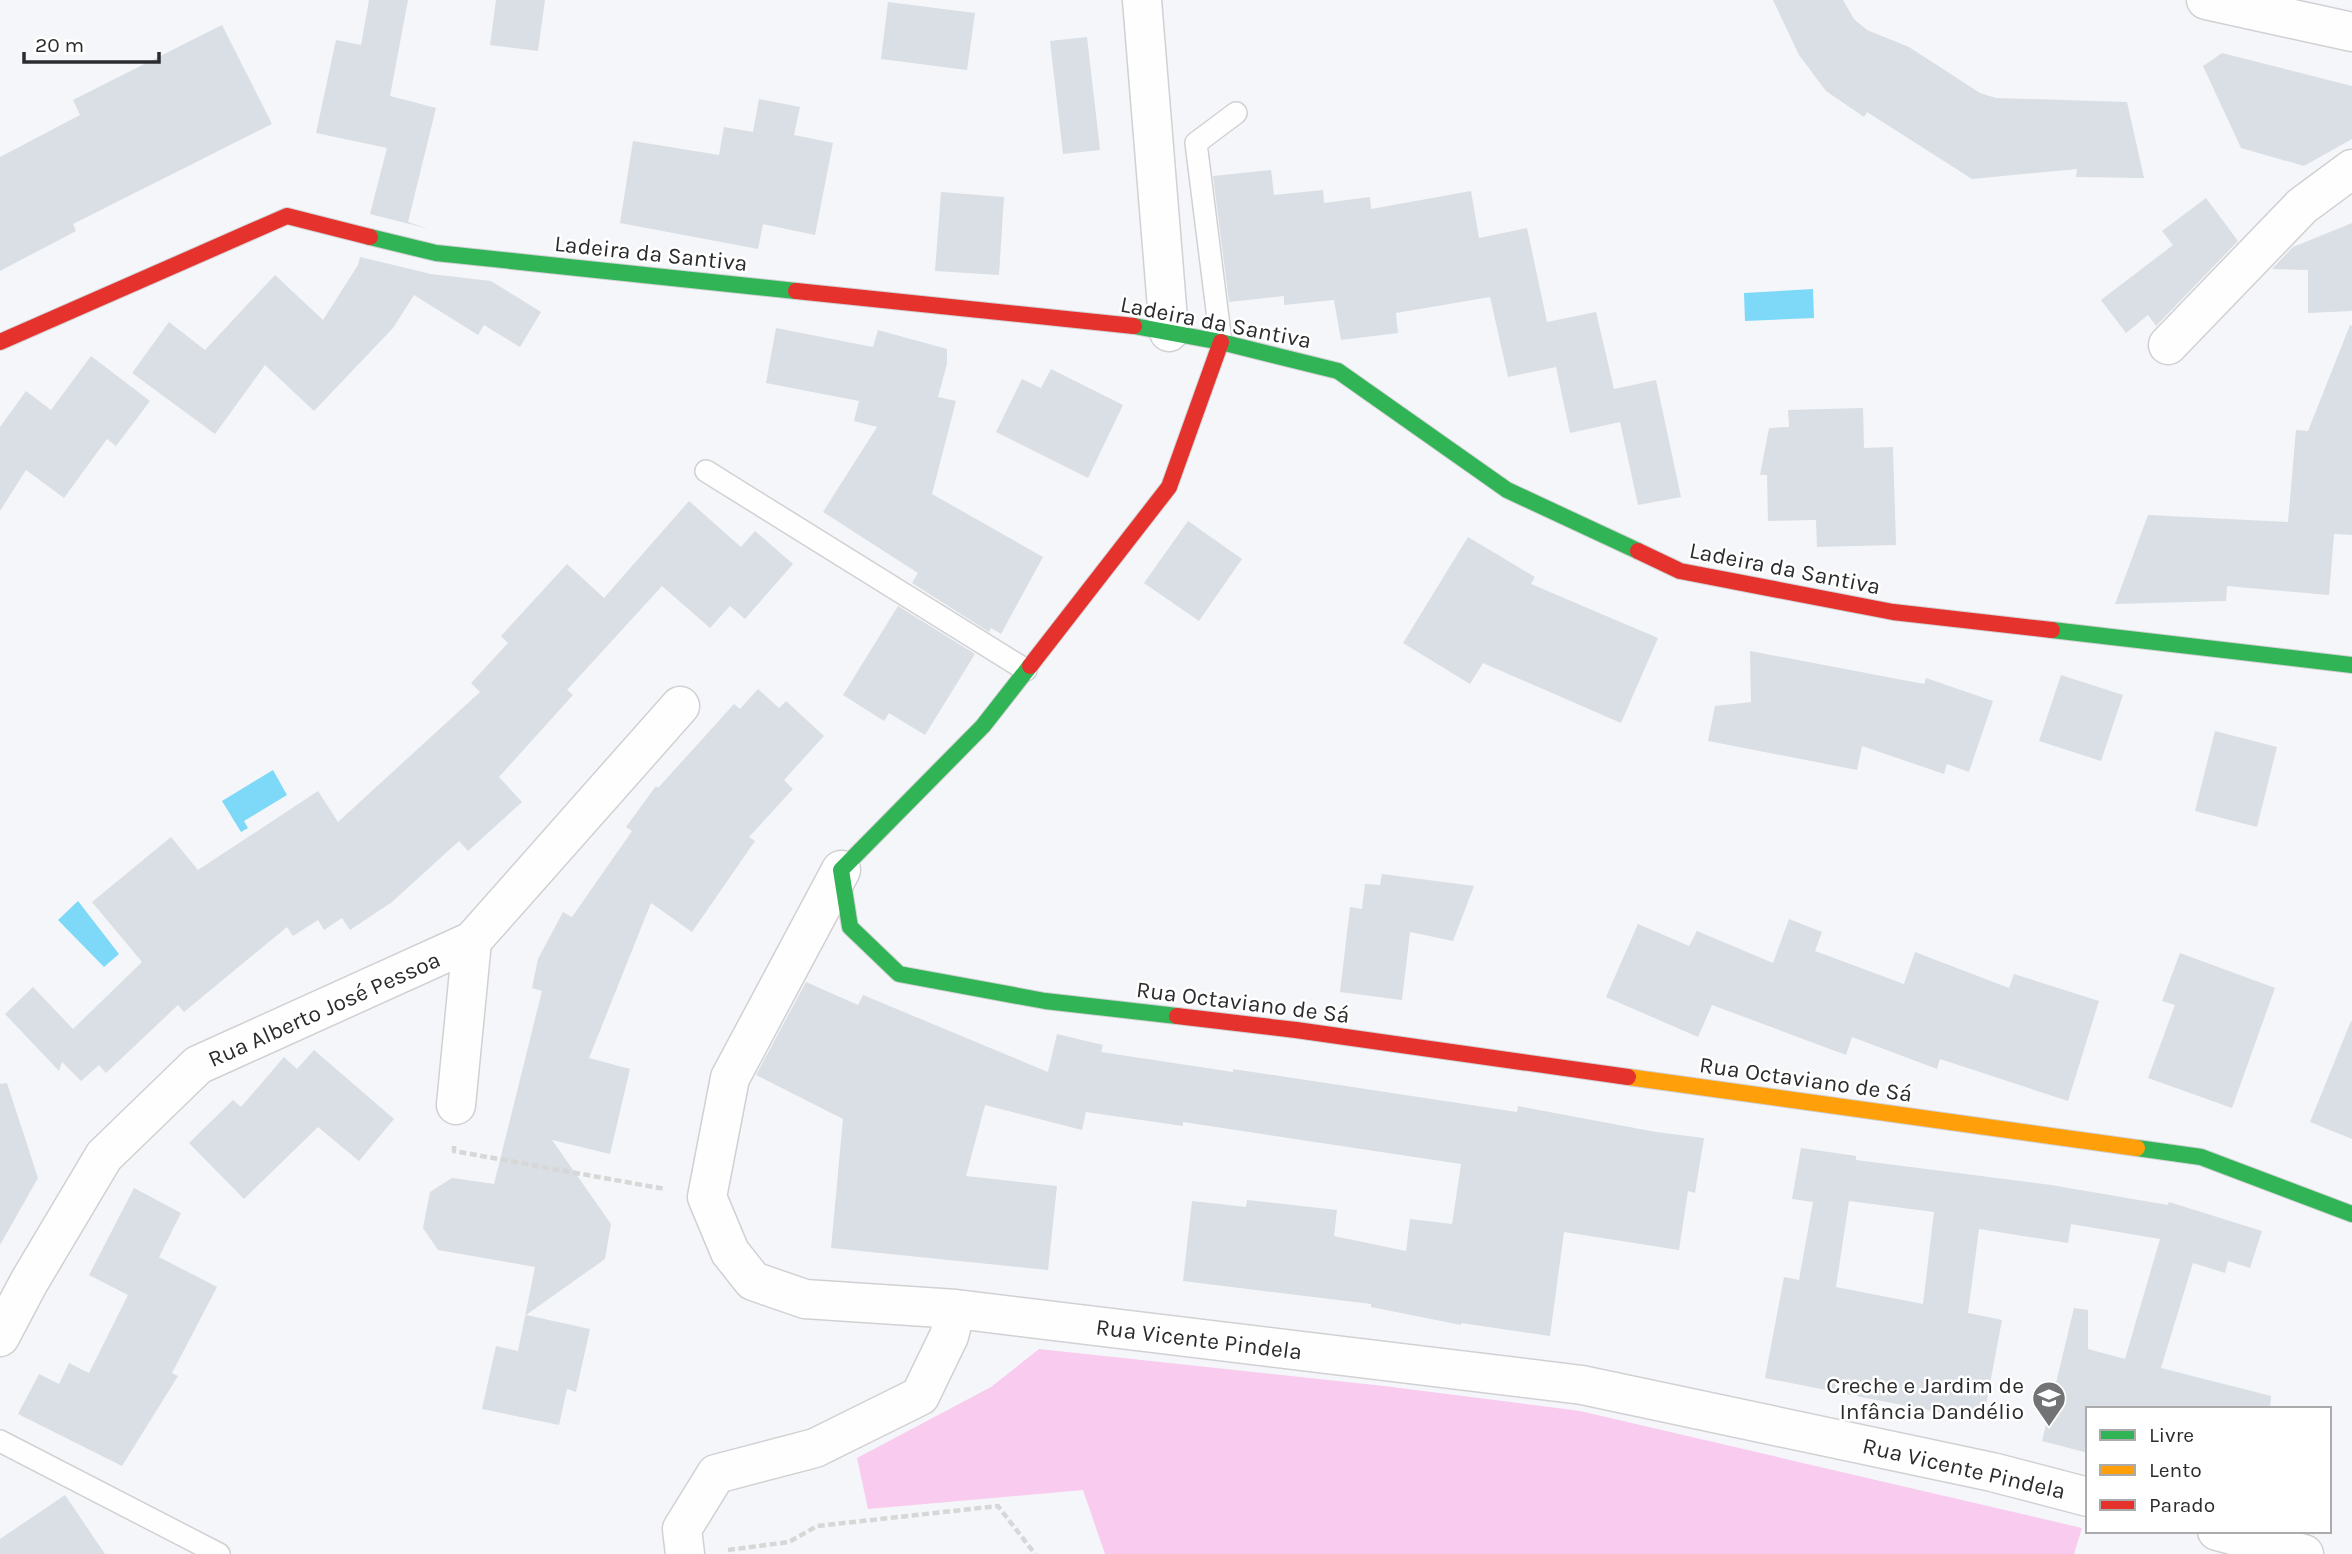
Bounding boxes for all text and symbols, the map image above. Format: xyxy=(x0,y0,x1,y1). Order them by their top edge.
scale bar xyxy=(24,21,159,65)
text: 20 m xyxy=(35,33,84,57)
street label: Ladeira da Santiva xyxy=(553,230,749,277)
street label: Ladeira da Santiva xyxy=(1118,291,1314,354)
street label: Ladeira da Santiva xyxy=(1687,537,1883,600)
street label: Rua Alberto José Pessoa xyxy=(204,946,445,1073)
street label: Rua Octaviano de Sá xyxy=(1135,976,1351,1029)
street label: Rua Octaviano de Sá xyxy=(1698,1051,1914,1108)
street label: Rua Vicente Pindela xyxy=(1094,1313,1304,1366)
place label: Creche e Jardim de Infância Dandélio xyxy=(1826,1372,2024,1425)
school or university icon: Creche e Jardim de Infância Dandélio xyxy=(2030,1379,2068,1428)
legend xyxy=(2086,1407,2331,1533)
text: Livre xyxy=(2149,1423,2194,1447)
street label: Rua Vicente Pindela xyxy=(1860,1432,2068,1505)
text: Lento xyxy=(2149,1458,2202,1482)
text: Parado xyxy=(2149,1493,2215,1517)

